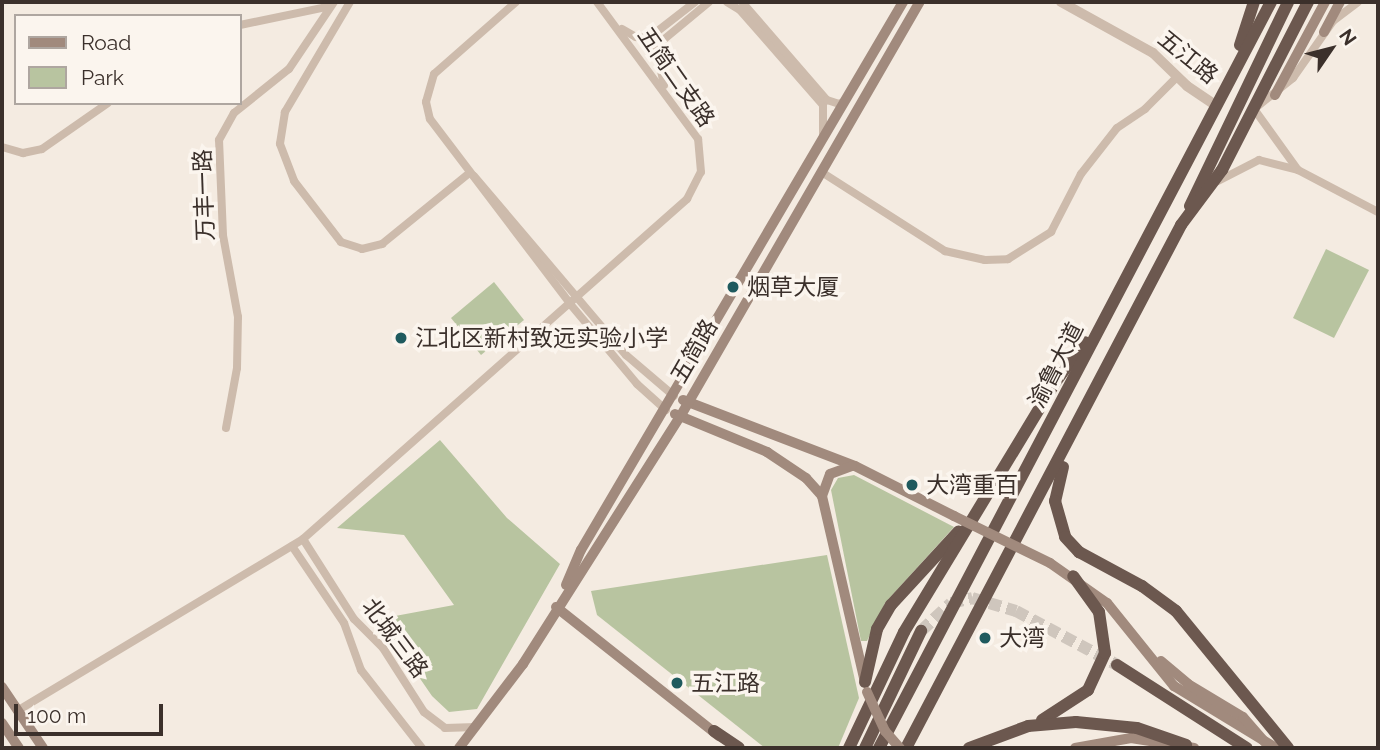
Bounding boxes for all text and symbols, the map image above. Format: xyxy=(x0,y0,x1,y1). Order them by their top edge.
legend xyxy=(14,14,242,105)
north arrow xyxy=(1296,14,1366,84)
street label: 五简二支路 xyxy=(632,22,720,132)
street label: 五江路 xyxy=(1153,25,1223,89)
text: N xyxy=(1335,25,1361,49)
text: Road xyxy=(81,30,131,55)
text: Park xyxy=(81,65,124,90)
street label: 万丰一路 xyxy=(189,149,219,241)
place label: 烟草大厦 xyxy=(747,273,839,301)
marker: 烟草大厦 xyxy=(725,279,741,295)
street label: 五简路 xyxy=(665,314,723,388)
street label: 渝鲁大道 xyxy=(1023,318,1089,412)
place label: 江北区新村致远实验小学 xyxy=(415,324,668,352)
marker: 江北区新村致远实验小学 xyxy=(393,330,409,346)
place label: 大湾重百 xyxy=(926,471,1018,499)
marker: 大湾重百 xyxy=(904,477,920,493)
street label: 北城三路 xyxy=(356,593,434,683)
place label: 大湾 xyxy=(999,624,1045,652)
marker: 大湾 xyxy=(977,630,993,646)
place label: 五江路 xyxy=(691,669,760,697)
marker: 五江路 xyxy=(669,675,685,691)
scale bar xyxy=(18,690,166,734)
text: 100 m xyxy=(27,703,86,728)

